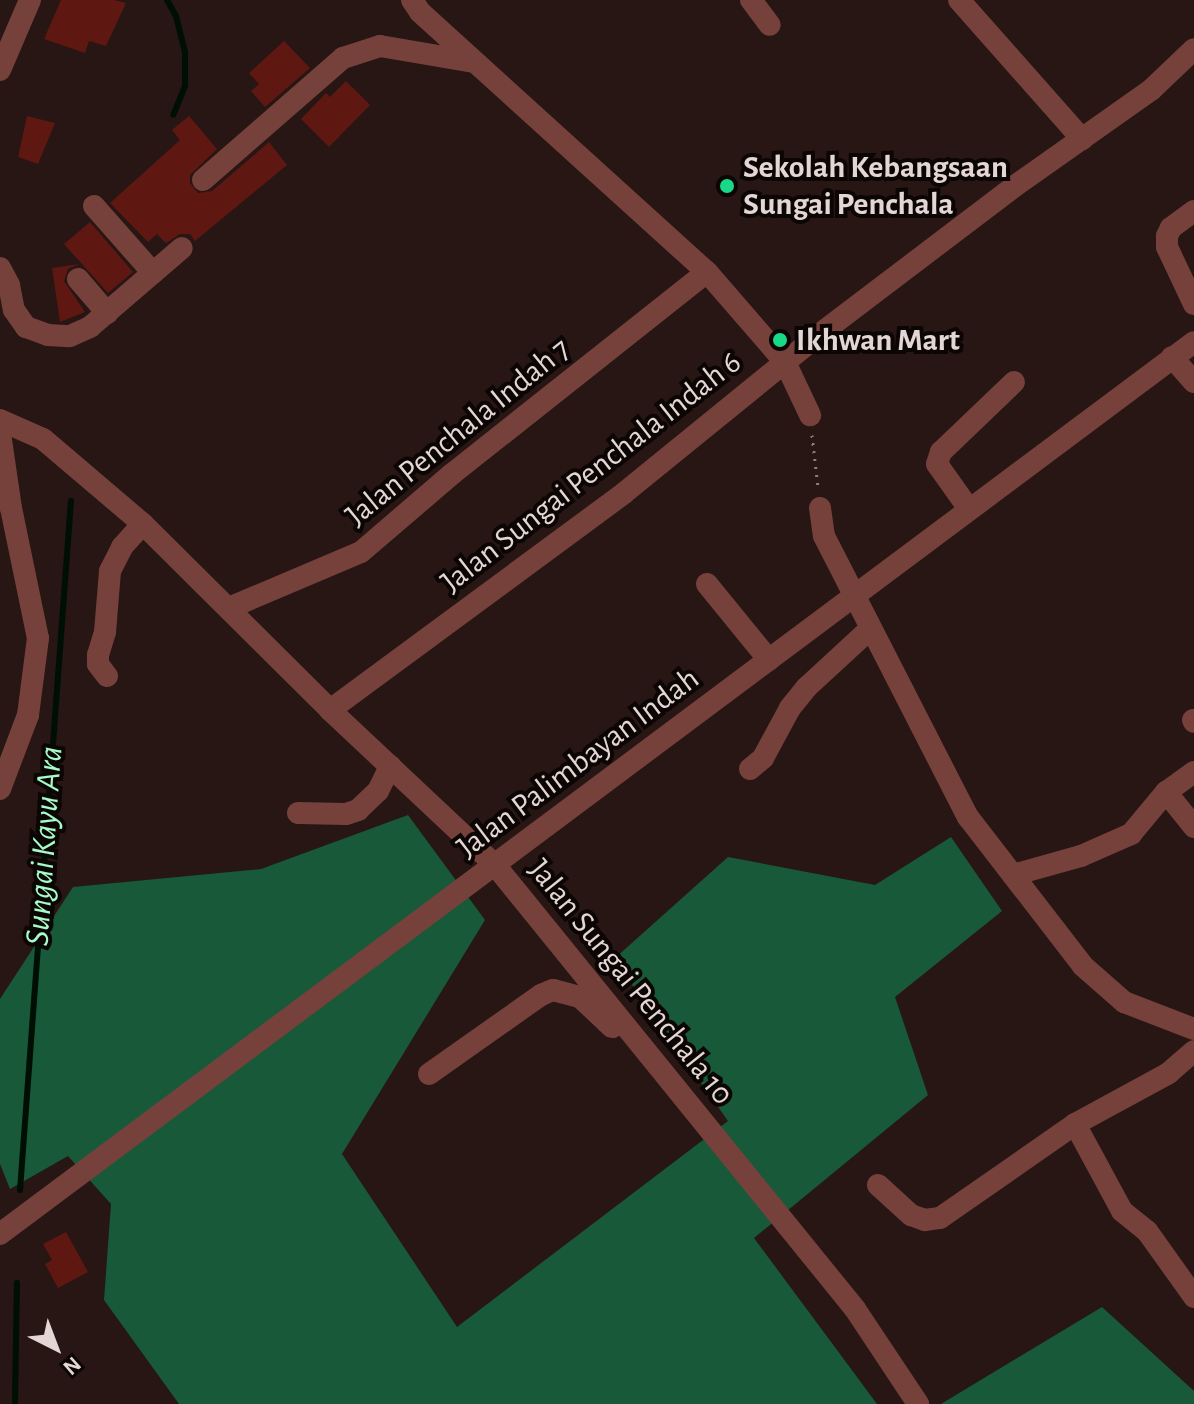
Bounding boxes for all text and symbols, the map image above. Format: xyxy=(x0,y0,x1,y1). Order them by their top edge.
place label: Sekolah Kebangsaan Sungai Penchala xyxy=(743,149,1008,224)
marker: Sekolah Kebangsaan Sungai Penchala xyxy=(718,177,736,195)
place label: Ikhwan Mart xyxy=(796,321,960,359)
street label: Jalan Penchala Indah 7 xyxy=(338,330,578,534)
marker: Ikhwan Mart xyxy=(771,331,789,349)
street label: Jalan Sungai Penchala Indah 6 xyxy=(433,343,749,601)
street label: Jalan Palimbayan Indah xyxy=(449,659,707,867)
water label: Sungai Kayu Ara xyxy=(18,745,72,947)
street label: Jalan Sungai Penchala 10 xyxy=(520,851,742,1113)
north arrow xyxy=(16,1308,96,1388)
text: N xyxy=(59,1353,85,1379)

